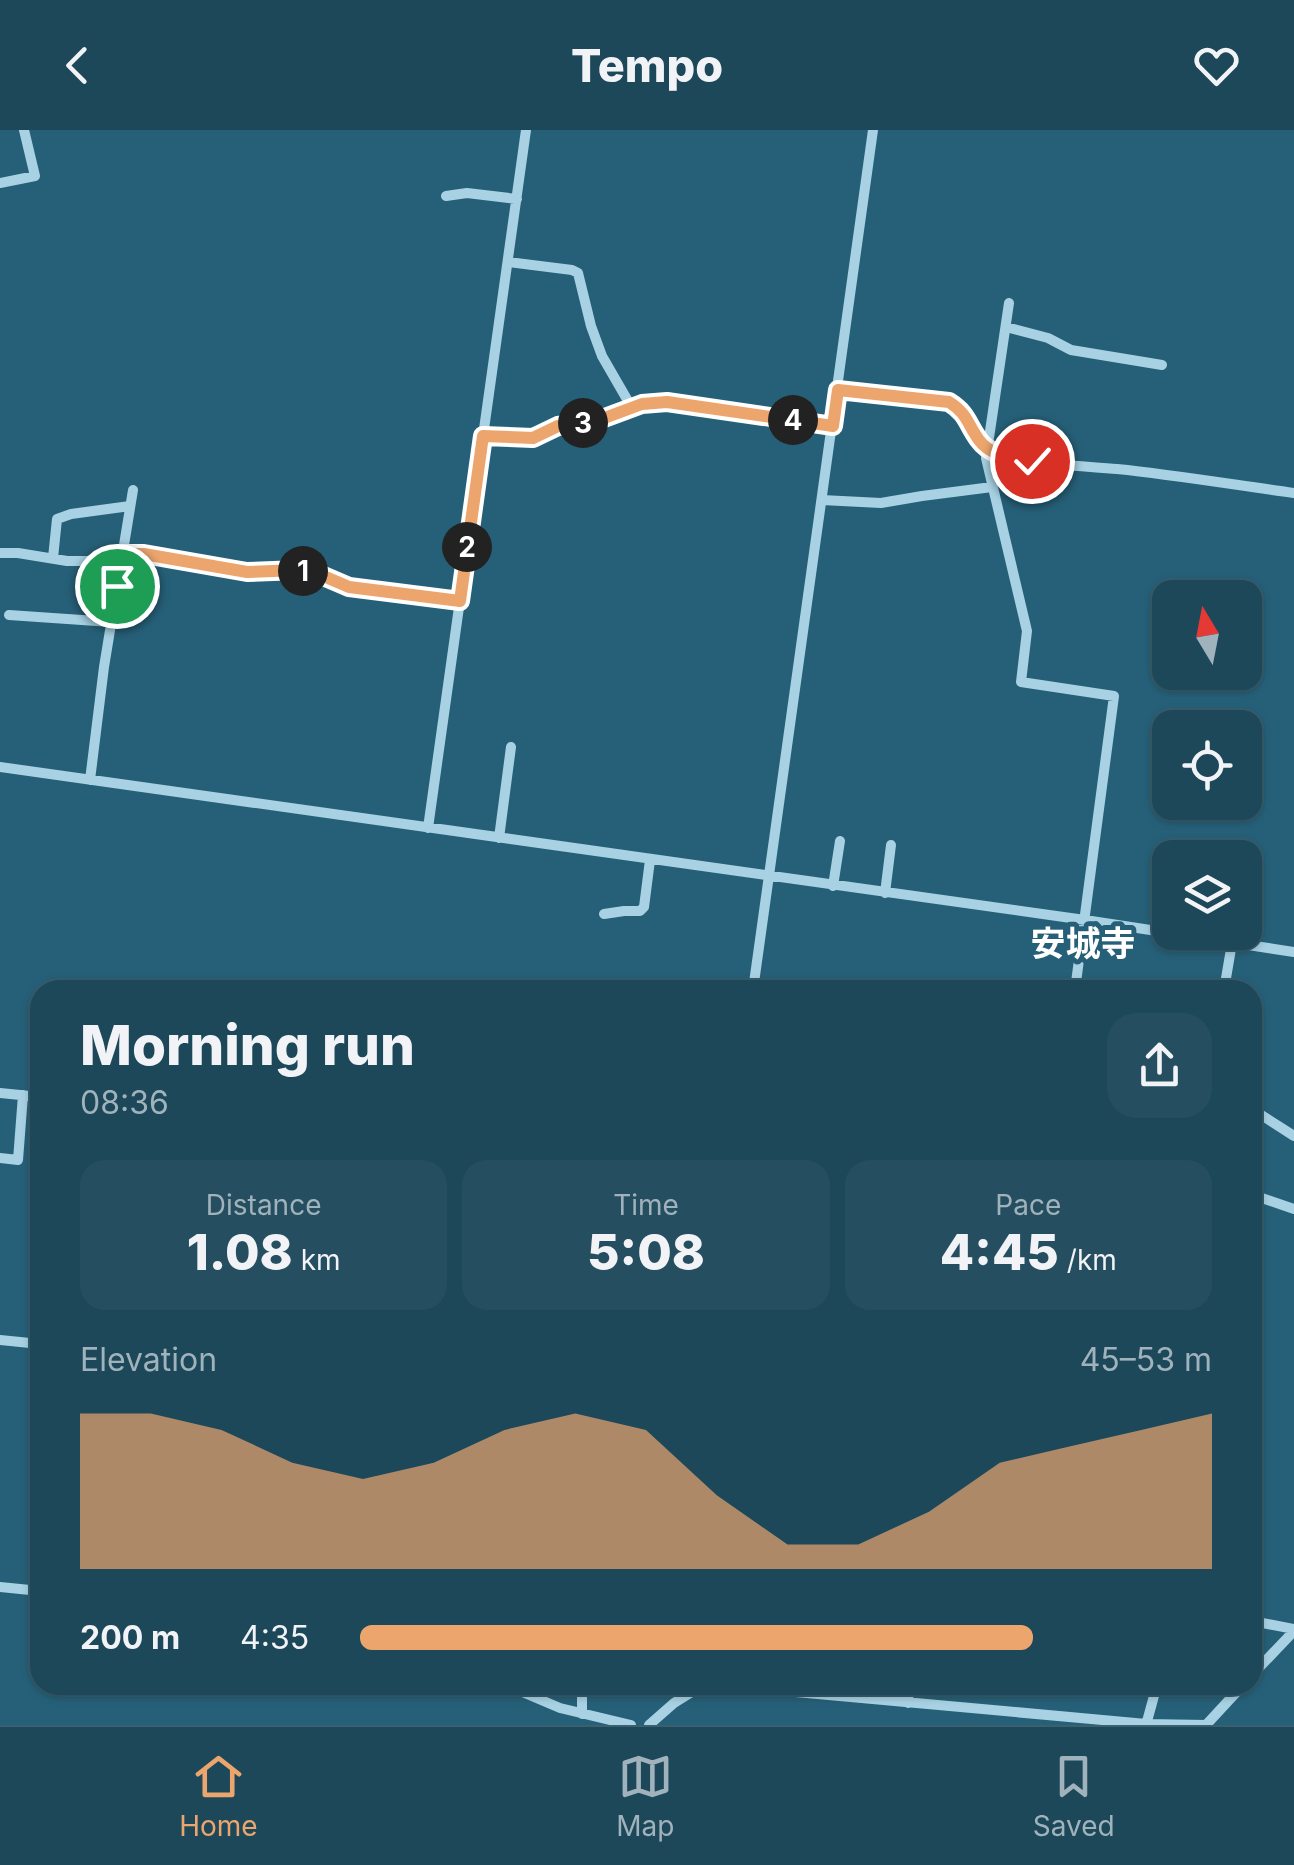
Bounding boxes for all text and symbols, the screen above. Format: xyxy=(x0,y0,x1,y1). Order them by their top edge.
icon: back xyxy=(50,38,105,93)
text: Tempo xyxy=(571,38,723,93)
icon: heart xyxy=(1189,38,1244,93)
pin: 4 xyxy=(768,395,818,445)
pin: 3 xyxy=(558,398,608,448)
text: 4 xyxy=(784,403,802,437)
text: 3 xyxy=(574,406,592,440)
pin xyxy=(990,419,1075,504)
icon: check xyxy=(1005,434,1060,489)
pin: 2 xyxy=(442,522,492,572)
text: 2 xyxy=(458,530,476,564)
pin xyxy=(75,544,160,629)
pin: 1 xyxy=(278,546,328,596)
text: 1 xyxy=(297,554,309,588)
icon: arrive xyxy=(90,559,145,614)
north arrow xyxy=(1152,580,1262,690)
map controls xyxy=(1152,580,1262,950)
button: locate xyxy=(1152,710,1262,820)
button: layers xyxy=(1152,840,1262,950)
district label: 安城寺 xyxy=(1030,922,1136,964)
text: Morning run xyxy=(80,1012,415,1078)
button: share xyxy=(1107,1013,1212,1118)
text: 08:36 xyxy=(80,1083,169,1122)
text: Distance xyxy=(206,1188,321,1222)
text: Time xyxy=(613,1188,679,1222)
text: Pace xyxy=(995,1188,1061,1222)
text: 1.08 xyxy=(187,1222,293,1282)
text: 5:08 xyxy=(587,1222,705,1282)
text: 4:45 xyxy=(940,1222,1059,1282)
text: km xyxy=(293,1243,341,1277)
text: /km xyxy=(1059,1243,1117,1277)
text: Elevation xyxy=(80,1340,217,1379)
text: 45–53 m xyxy=(1080,1340,1212,1379)
text: 200 m xyxy=(80,1618,180,1657)
text: 4:35 xyxy=(240,1618,309,1657)
tab: Home xyxy=(179,1749,258,1843)
tab: Map xyxy=(616,1749,674,1843)
tab: Saved xyxy=(1033,1749,1115,1843)

